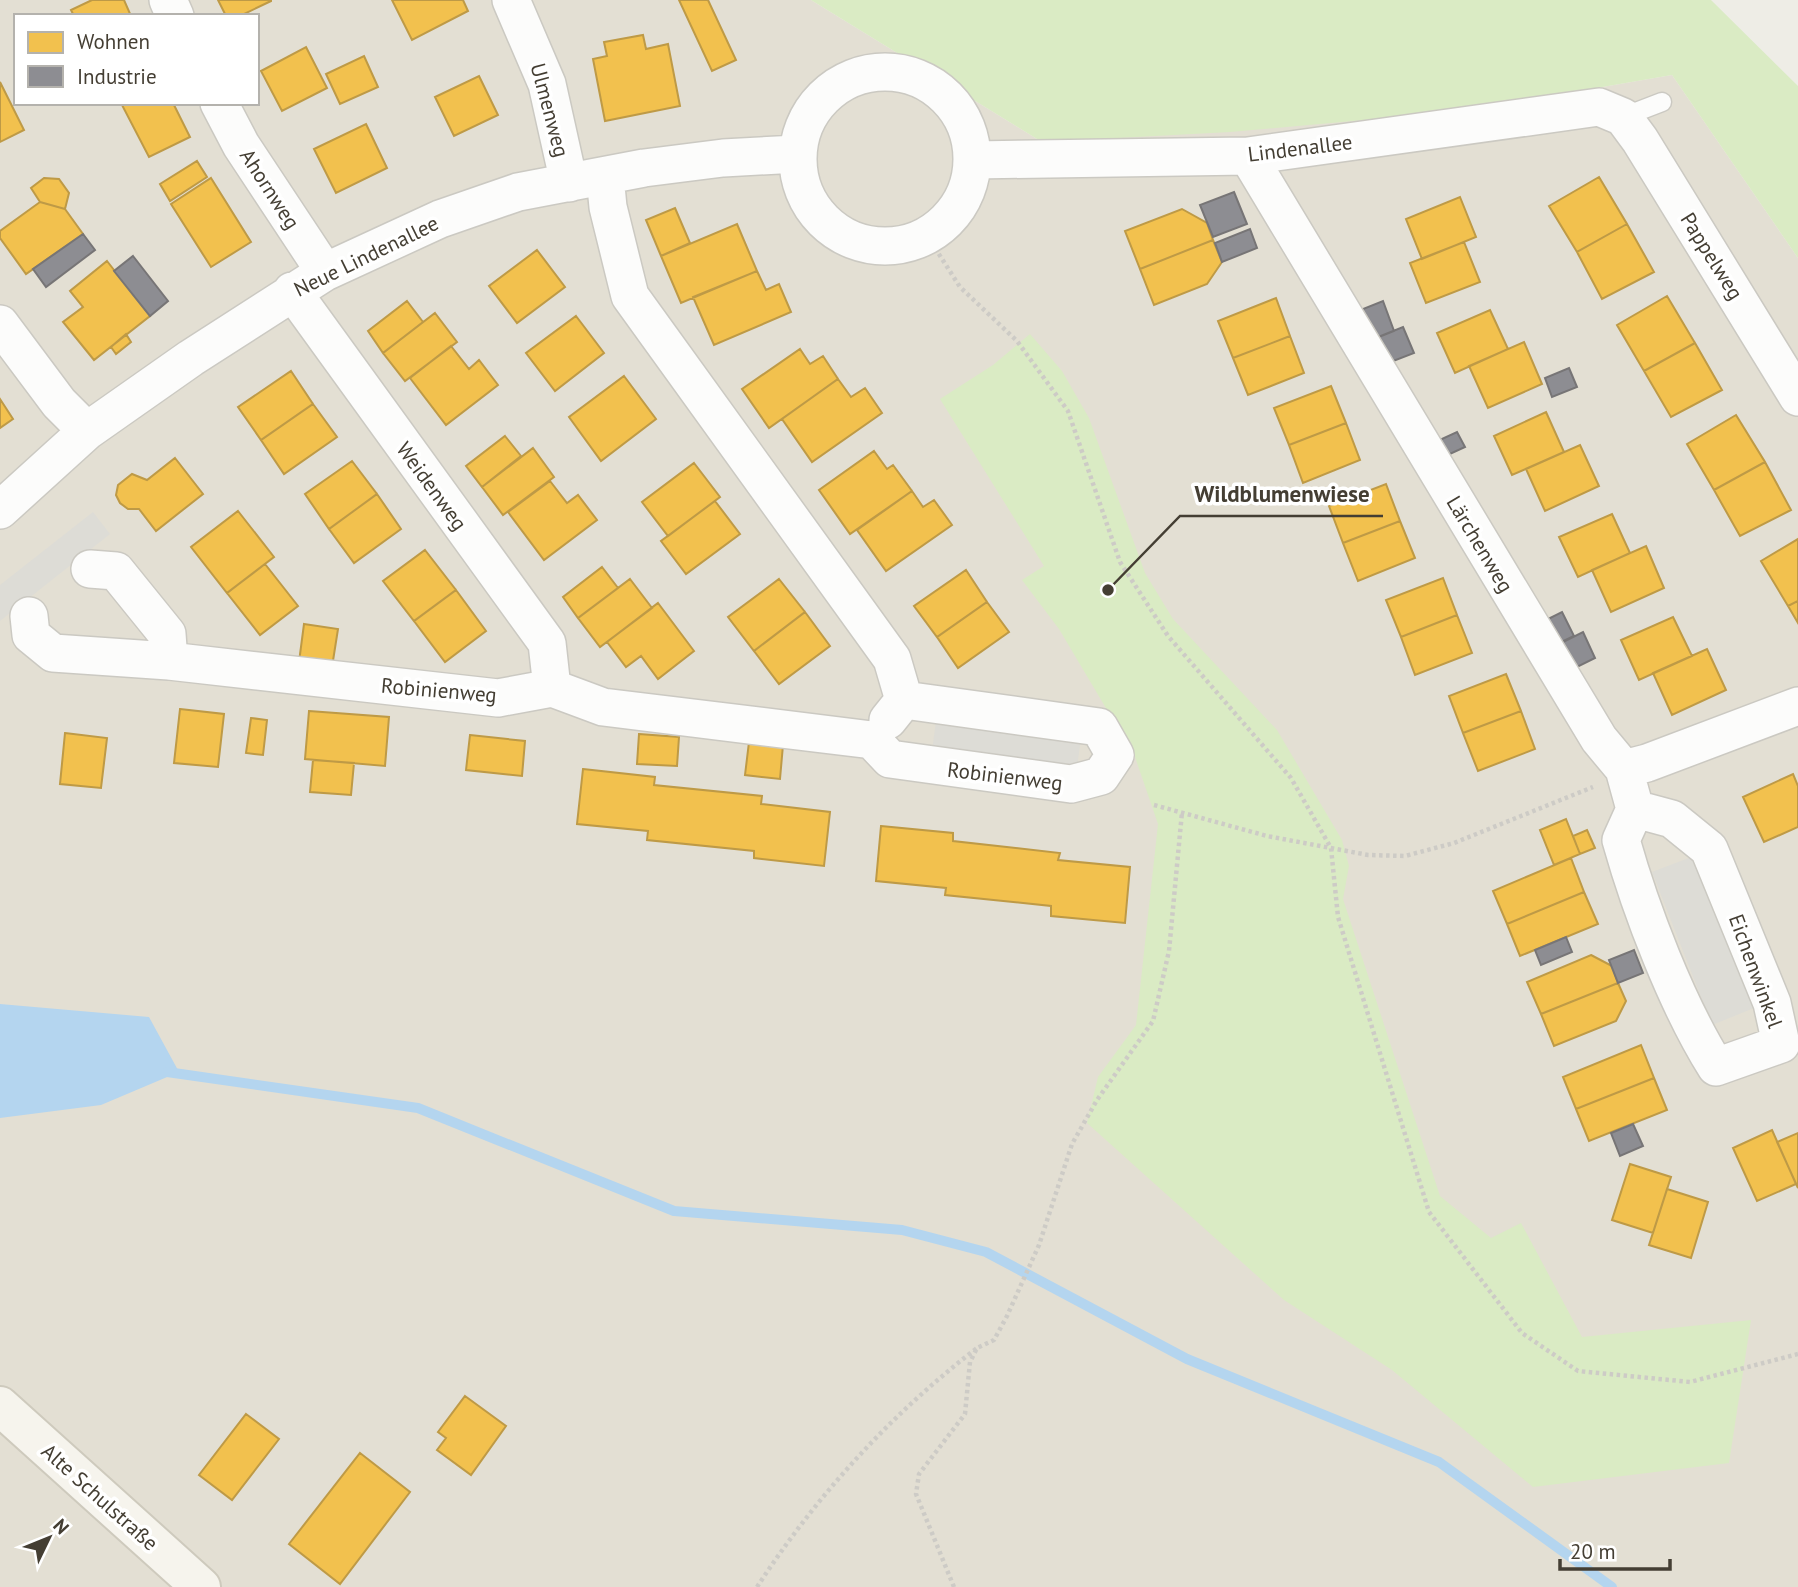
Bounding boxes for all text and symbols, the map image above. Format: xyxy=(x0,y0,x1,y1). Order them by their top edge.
legend xyxy=(14,14,259,105)
text: Wohnen xyxy=(77,28,150,55)
street label: Ulmenweg xyxy=(525,60,575,160)
text: Industrie xyxy=(77,63,157,90)
street label: Lindenallee xyxy=(1246,128,1354,168)
street label: Ahornweg xyxy=(234,144,306,234)
street label: Pappelweg xyxy=(1675,207,1749,305)
street label: Neue Lindenallee xyxy=(289,209,443,303)
street label: Weidenweg xyxy=(391,436,473,536)
callout: Wildblumenwiese xyxy=(1180,472,1383,516)
text: Wildblumenwiese xyxy=(1194,479,1370,508)
street label: Lärchenweg xyxy=(1440,491,1520,597)
street label: Robinienweg xyxy=(380,672,498,708)
street label: Robinienweg xyxy=(946,756,1064,796)
street label: Eichenwinkel xyxy=(1723,910,1789,1032)
street label: Alte Schulstraße xyxy=(36,1438,164,1556)
north arrow xyxy=(14,1503,84,1573)
text: N xyxy=(48,1514,74,1539)
scale bar xyxy=(1560,1528,1670,1572)
text: 20 m xyxy=(1570,1538,1616,1565)

